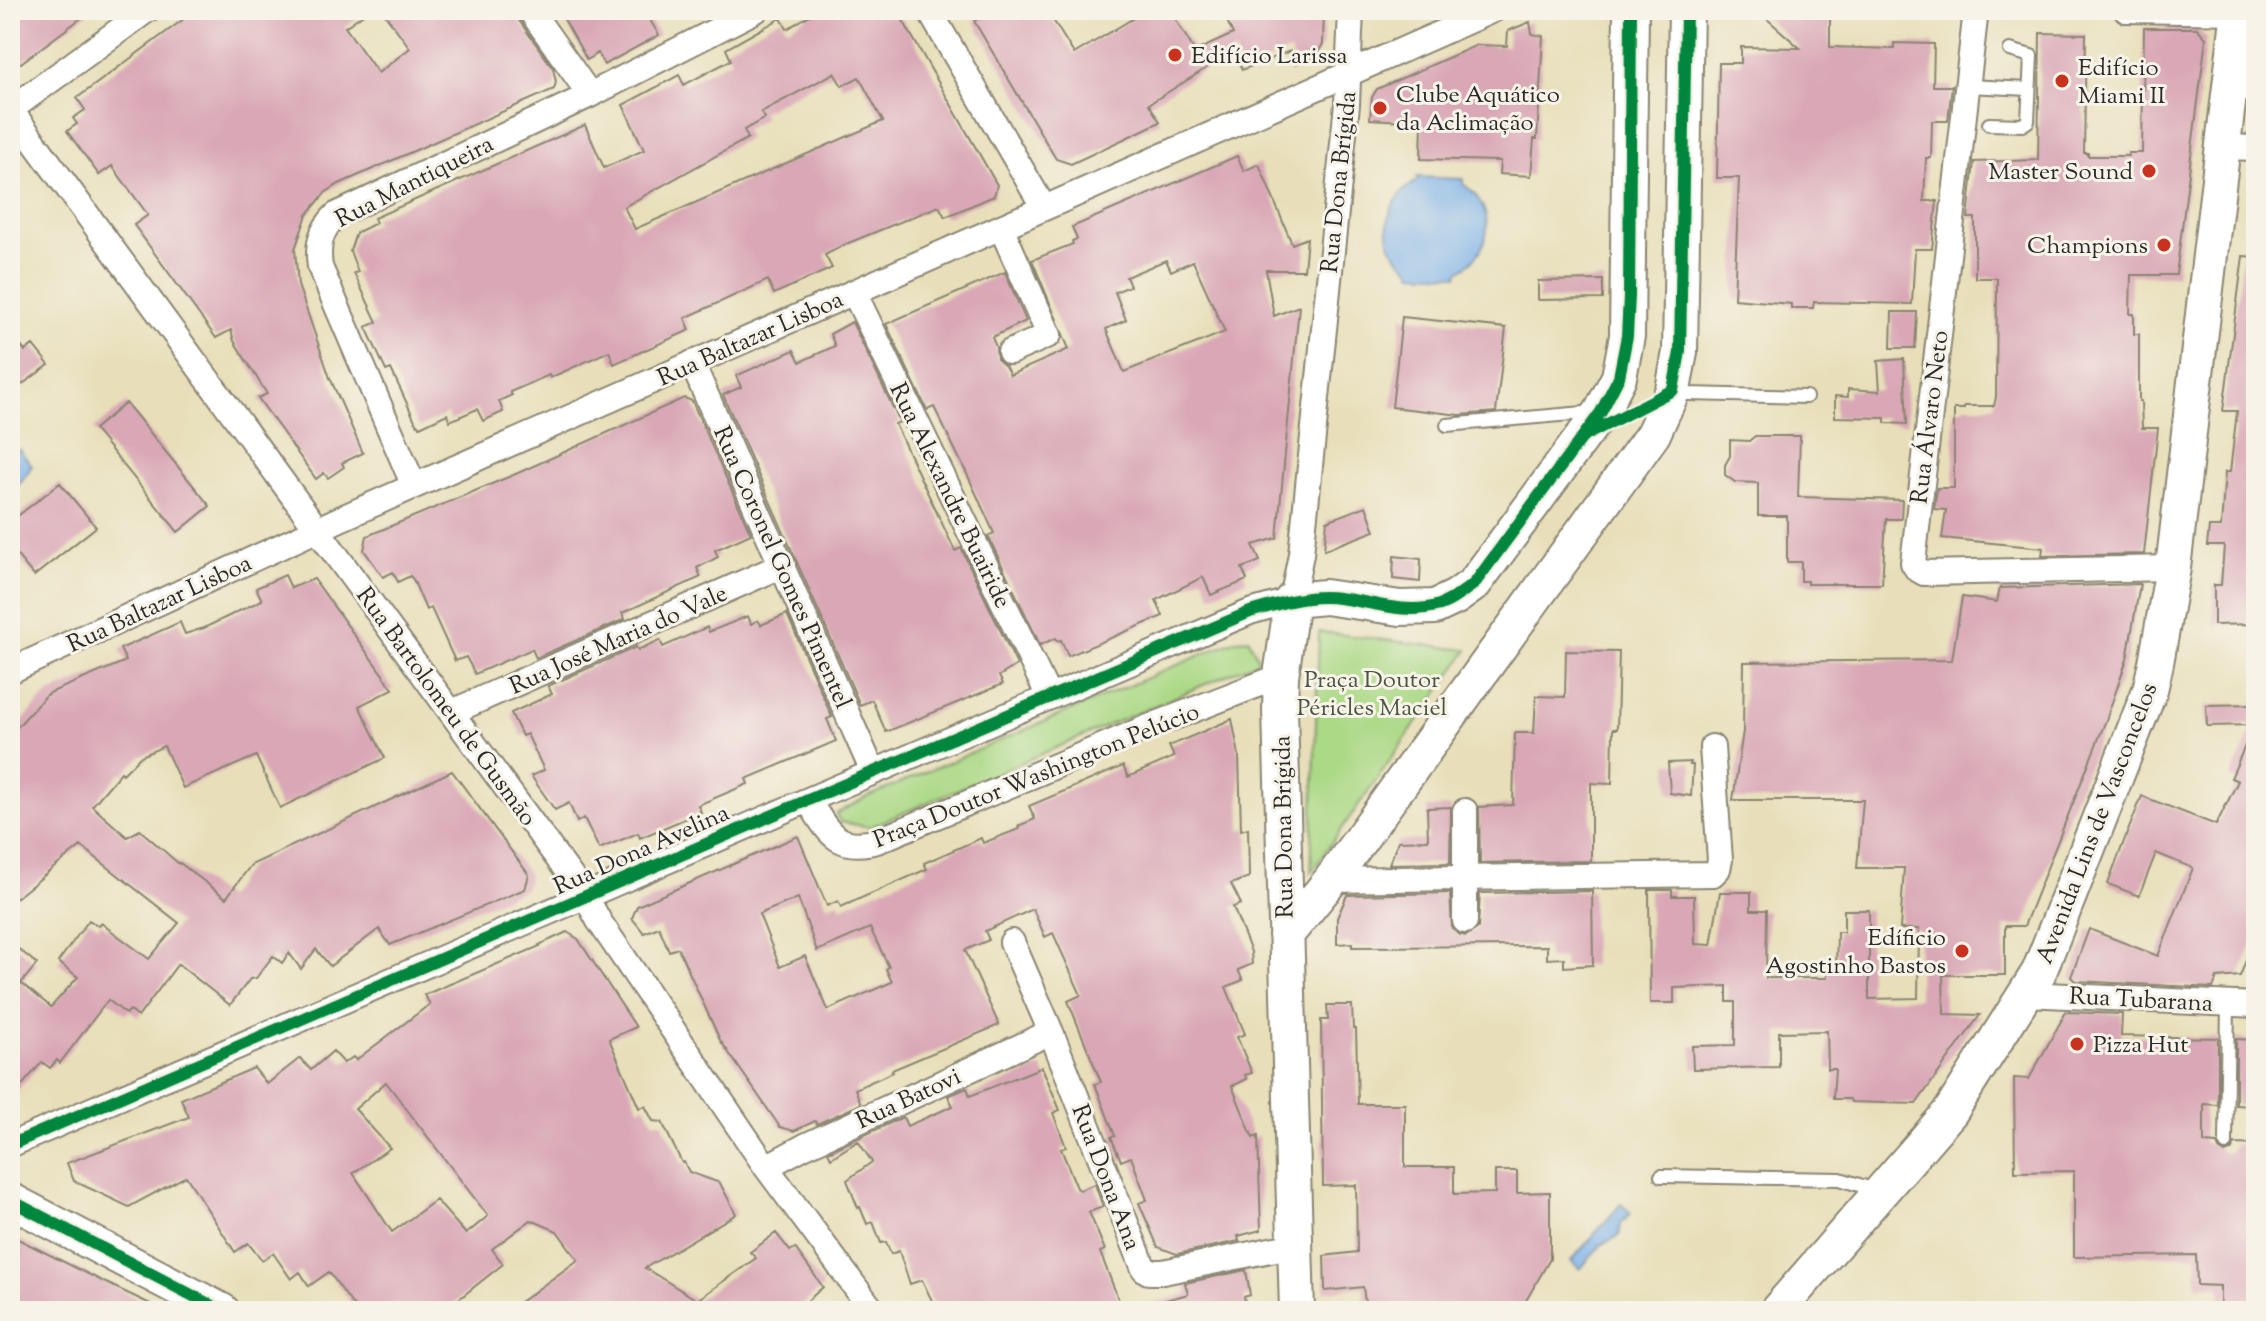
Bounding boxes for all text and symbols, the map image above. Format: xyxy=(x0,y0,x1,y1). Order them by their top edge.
place label: Edifício Larissa xyxy=(1191,40,1348,74)
marker: Edifício Larissa xyxy=(1166,46,1184,64)
place label: Edifício Miami II xyxy=(2078,52,2166,114)
marker: Edifício Miami II xyxy=(2053,72,2071,90)
place label: Clube Aquático da Aclimação xyxy=(1396,79,1560,141)
street label: Rua Dona Brígida xyxy=(1314,89,1366,275)
marker: Clube Aquático da Aclimação xyxy=(1371,99,1389,117)
street label: Rua Mantiqueira xyxy=(330,128,500,237)
place label: Master Sound xyxy=(1988,156,2133,190)
marker: Master Sound xyxy=(2140,162,2158,180)
place label: Champions xyxy=(2027,230,2148,264)
marker: Champions xyxy=(2155,236,2173,254)
street label: Rua Baltazar Lisboa xyxy=(652,284,849,396)
street label: Rua Álvaro Neto xyxy=(1903,329,1958,506)
street label: Rua Alexandre Buairide xyxy=(880,377,1019,614)
street label: Rua Coronel Gomes Pimentel xyxy=(703,421,859,715)
street label: Rua Baltazar Lisboa xyxy=(62,547,258,663)
street label: Rua José Maria do Vale xyxy=(504,577,733,704)
street label: Rua Bartolomeu de Gusmão xyxy=(347,581,544,834)
park label: Praça Doutor Péricles Maciel xyxy=(1297,664,1447,726)
street label: Avenida Lins de Vasconcelos xyxy=(2028,678,2167,969)
street label: Praça Doutor Washington Pelúcio xyxy=(869,696,1205,858)
street label: Rua Dona Brígida xyxy=(1266,735,1304,919)
street label: Rua Dona Avelina xyxy=(549,797,735,905)
place label: Edíficio Agostinho Bastos xyxy=(1765,922,1946,984)
marker: Edíficio Agostinho Bastos xyxy=(1953,942,1971,960)
street label: Rua Tubarana xyxy=(2068,980,2214,1022)
place label: Pizza Hut xyxy=(2093,1029,2188,1063)
marker: Pizza Hut xyxy=(2068,1035,2086,1053)
street label: Rua Batovi xyxy=(851,1061,967,1139)
street label: Rua Dona Ana xyxy=(1062,1100,1149,1256)

